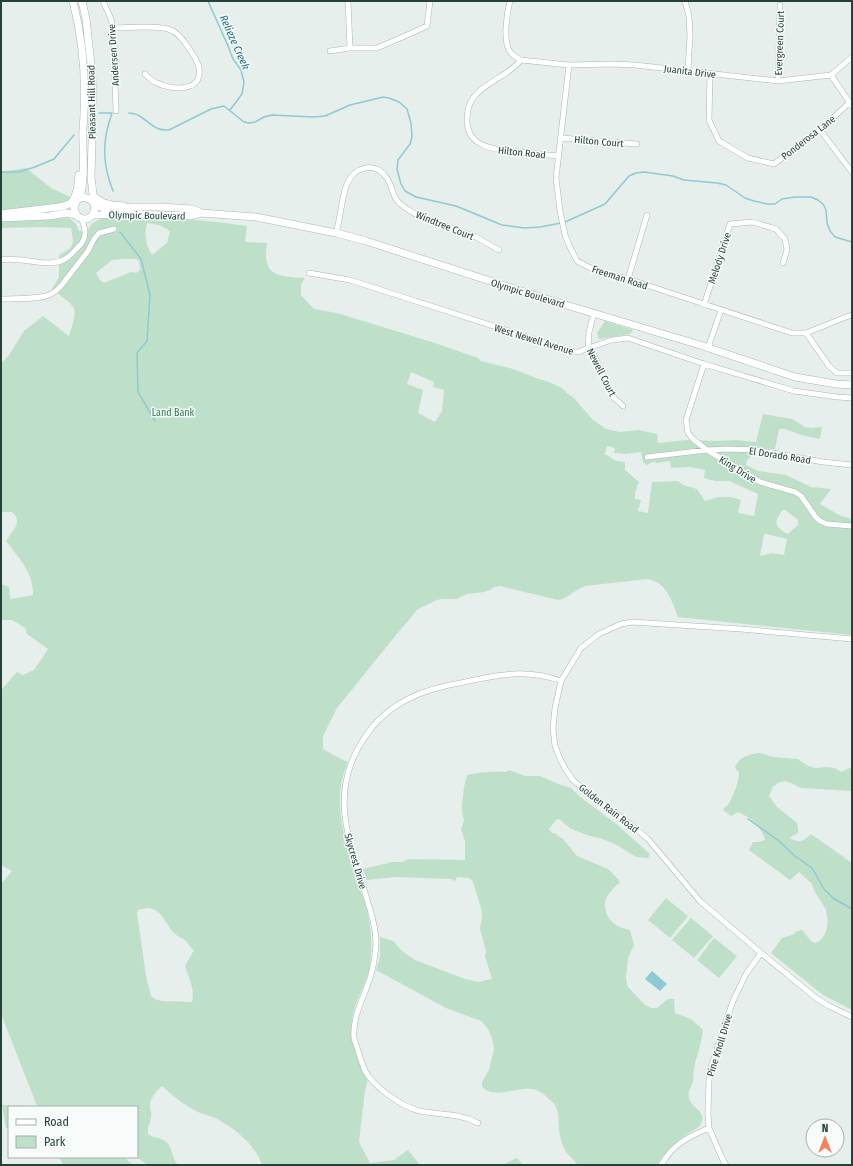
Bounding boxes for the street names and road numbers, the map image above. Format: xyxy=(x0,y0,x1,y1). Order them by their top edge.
street label: Evergreen Court xyxy=(773,10,787,76)
street label: Andersen Drive xyxy=(106,23,122,86)
street label: Juanita Drive xyxy=(663,63,717,81)
street label: Pleasant Hill Road xyxy=(85,65,99,139)
street label: Ponderosa Lane xyxy=(779,113,838,163)
street label: Hilton Court xyxy=(574,134,625,150)
street label: Hilton Road xyxy=(497,145,546,161)
street label: Olympic Boulevard xyxy=(109,209,185,223)
street label: Windtree Court xyxy=(414,209,476,243)
street label: Melody Drive xyxy=(706,231,734,285)
street label: Freeman Road xyxy=(590,263,649,293)
street label: Olympic Boulevard xyxy=(489,277,566,311)
street label: West Newell Avenue xyxy=(493,322,575,358)
street label: Newell Court xyxy=(584,346,619,399)
street label: El Dorado Road xyxy=(748,445,812,467)
street label: King Drive xyxy=(717,454,758,486)
street label: Golden Rain Road xyxy=(576,782,641,836)
street label: Skycrest Drive xyxy=(341,832,369,891)
street label: Pine Knoll Drive xyxy=(705,1012,735,1078)

